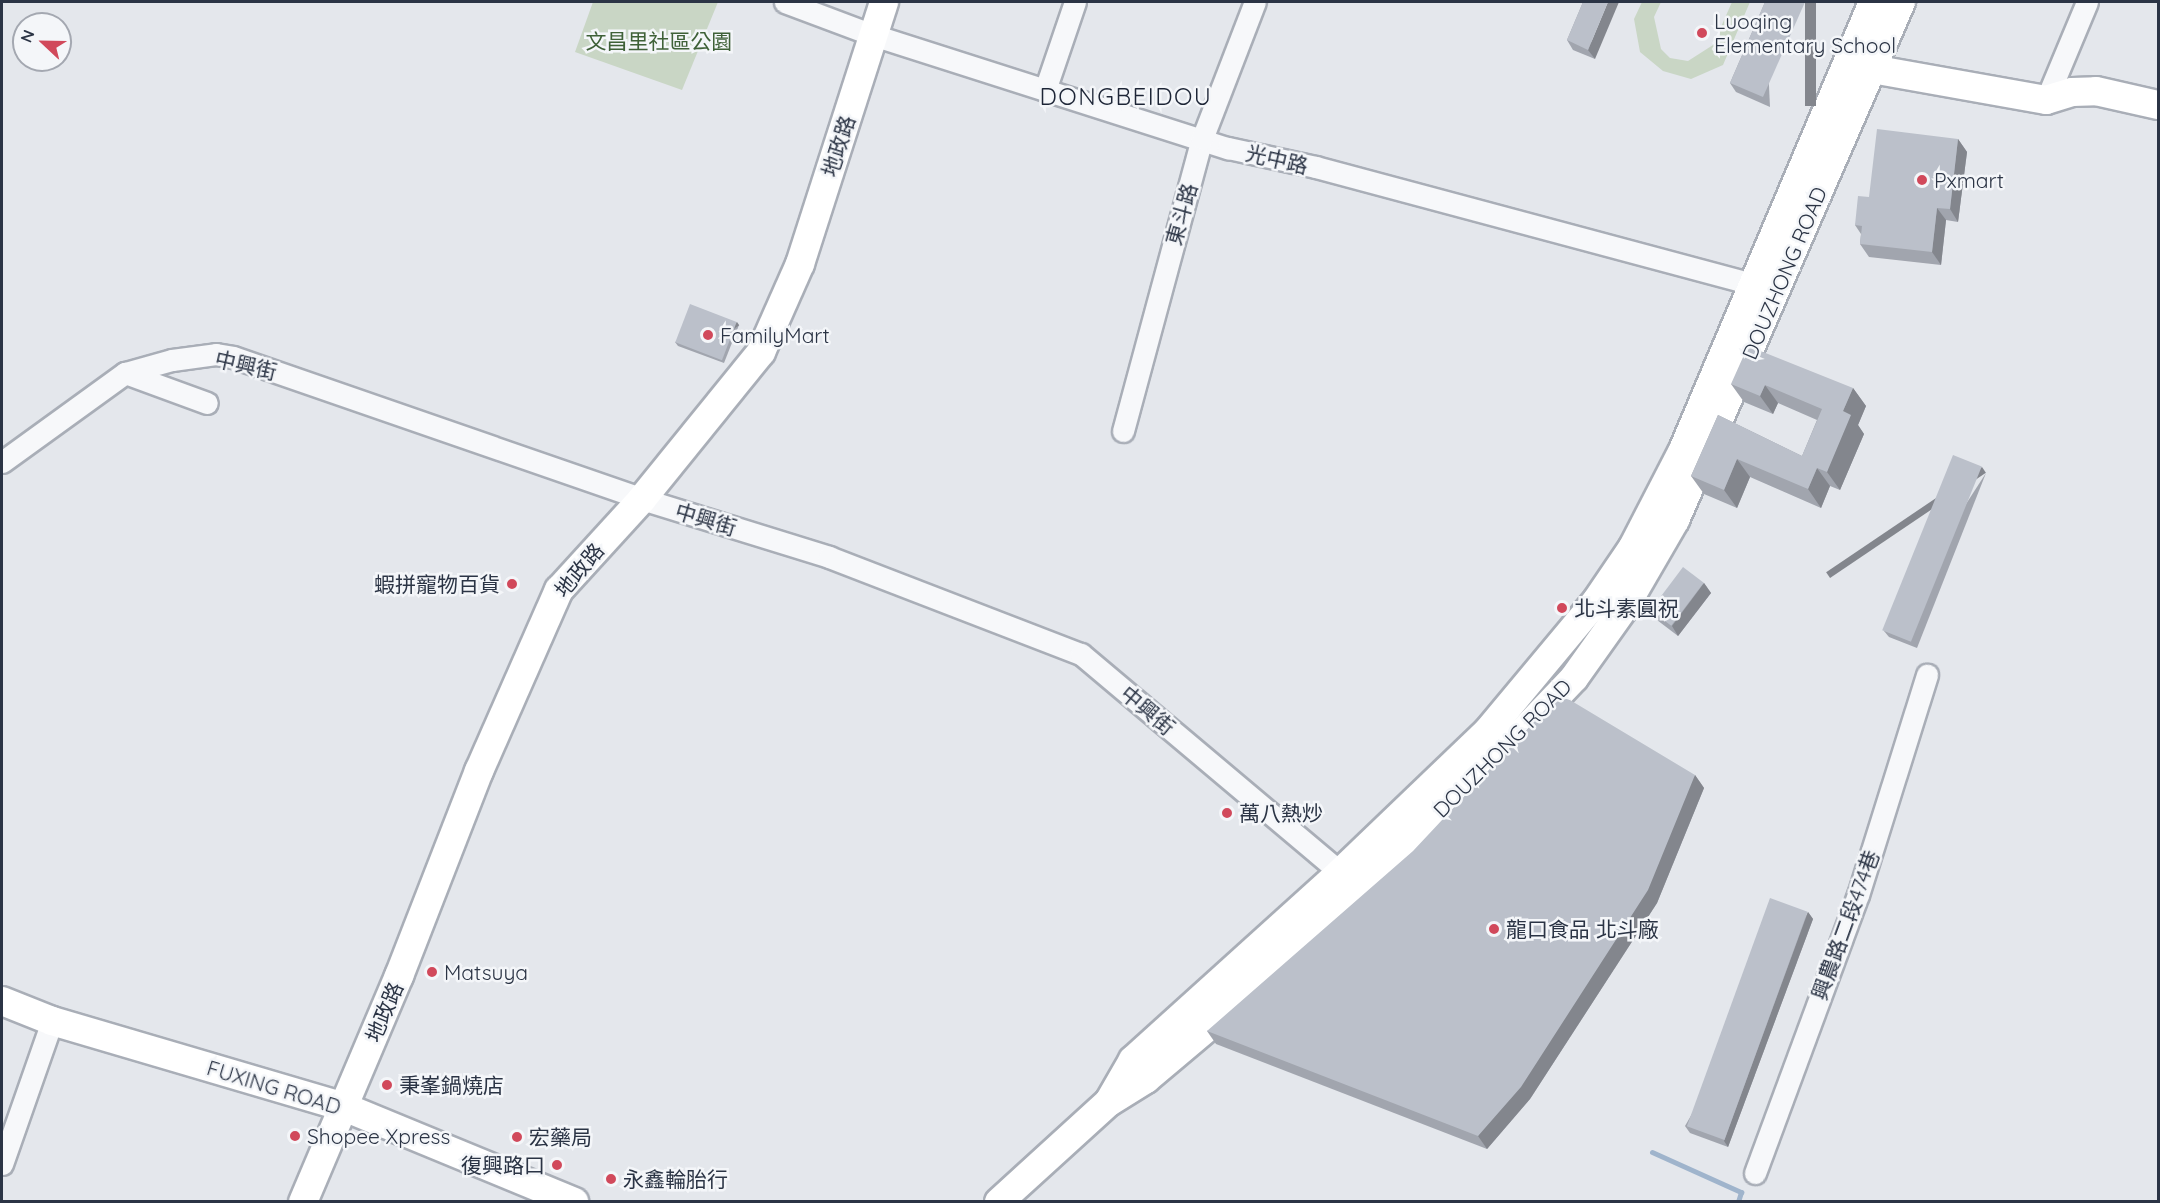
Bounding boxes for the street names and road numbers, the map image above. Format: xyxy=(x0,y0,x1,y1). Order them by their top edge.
street label: 地政路 xyxy=(816,112,860,180)
street label: 光中路 xyxy=(1243,140,1311,178)
street label: 東斗路 xyxy=(1160,180,1202,248)
street label: DOUZHONG ROAD xyxy=(1736,183,1832,363)
street label: 中興街 xyxy=(212,346,280,384)
street label: 中興街 xyxy=(672,498,740,540)
street label: 地政路 xyxy=(549,538,609,602)
street label: DOUZHONG ROAD xyxy=(1428,674,1576,822)
street label: 中興街 xyxy=(1116,680,1180,740)
street label: 興農路二段474巷 xyxy=(1806,847,1884,1003)
street label: 地政路 xyxy=(360,978,408,1046)
street label: FUXING ROAD xyxy=(204,1055,344,1119)

